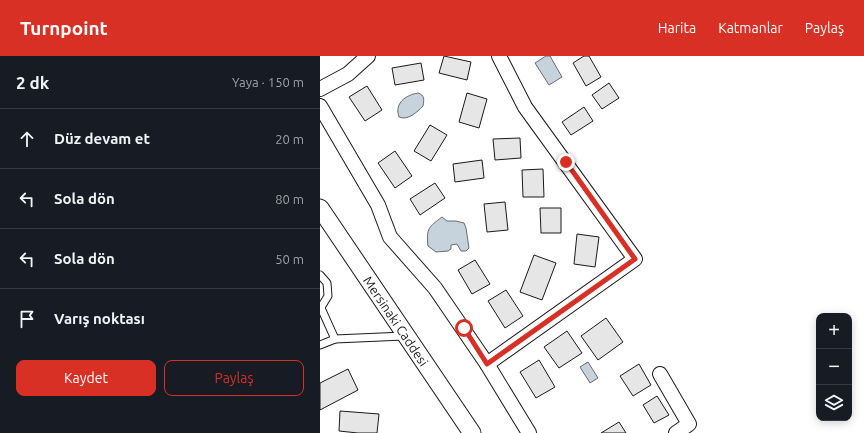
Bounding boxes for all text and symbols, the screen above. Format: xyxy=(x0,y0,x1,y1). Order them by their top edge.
text: Turnpoint xyxy=(20,17,108,39)
text: Harita xyxy=(658,20,696,36)
text: Katmanlar xyxy=(718,20,783,36)
text: Paylaş xyxy=(805,20,844,36)
text: 2 dk xyxy=(16,73,49,92)
text: Yaya · 150 m xyxy=(232,75,304,89)
icon: ahead xyxy=(16,128,38,150)
text: Düz devam et xyxy=(54,130,150,147)
text: 20 m xyxy=(275,132,304,146)
route end xyxy=(557,153,575,171)
icon: left xyxy=(16,188,38,210)
text: Sola dön xyxy=(54,190,115,207)
text: 80 m xyxy=(275,192,304,206)
icon: left xyxy=(16,248,38,270)
text: Sola dön xyxy=(54,250,115,267)
text: 50 m xyxy=(275,252,304,266)
street label: Mersinaki Caddesi xyxy=(361,274,431,368)
icon: arrive xyxy=(16,308,38,330)
text: Varış noktası xyxy=(54,310,145,327)
map controls xyxy=(816,313,852,421)
button: + xyxy=(816,313,852,349)
route start xyxy=(455,319,473,337)
button: − xyxy=(816,349,852,385)
button: Kaydet xyxy=(16,360,156,396)
button: Paylaş xyxy=(164,360,304,396)
button: layers xyxy=(816,385,852,421)

